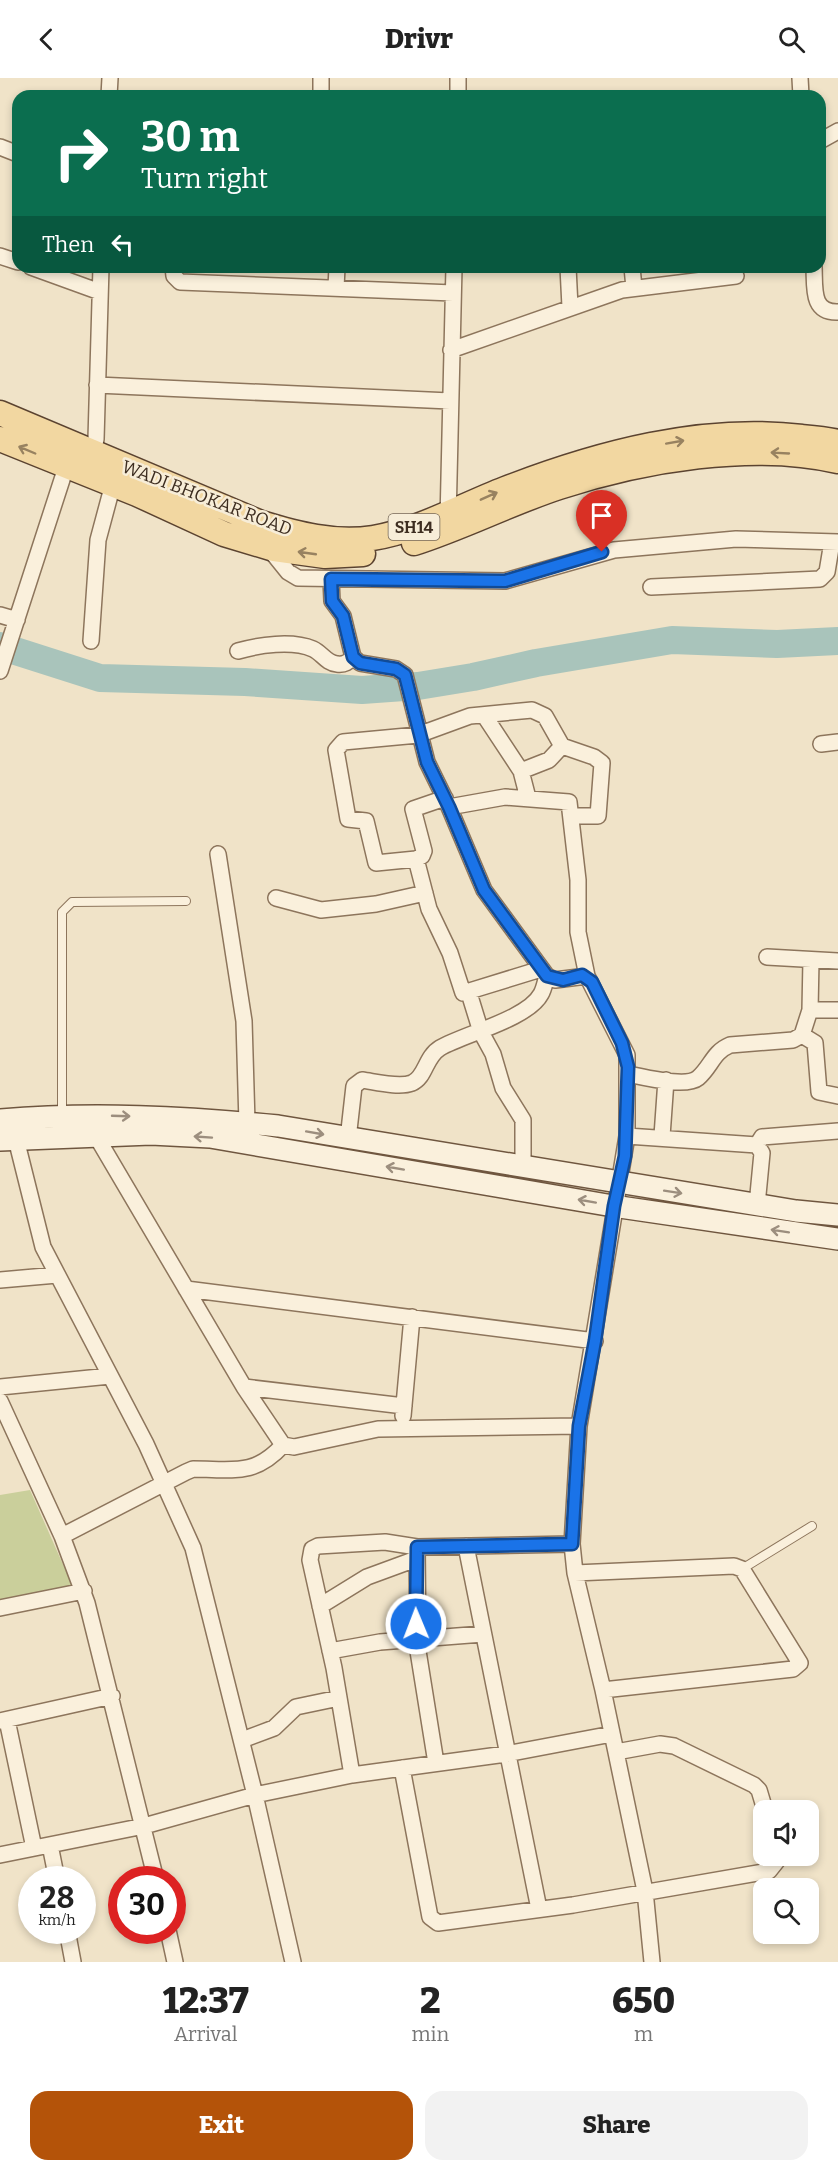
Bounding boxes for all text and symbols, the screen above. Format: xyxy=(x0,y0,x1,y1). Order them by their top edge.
icon: back xyxy=(30,23,63,56)
text: Drivr xyxy=(385,23,453,55)
icon: search xyxy=(775,23,808,56)
text: 30 m xyxy=(141,112,240,162)
icon: right xyxy=(42,114,120,192)
text: Turn right xyxy=(141,163,268,195)
icon: left xyxy=(106,228,139,261)
text: Then xyxy=(42,231,94,258)
one-way arrow xyxy=(665,436,685,447)
one-way arrow xyxy=(18,444,36,456)
one-way arrow xyxy=(771,447,791,458)
street label: WADI BHOKAR ROAD xyxy=(119,455,295,541)
one-way arrow xyxy=(479,490,497,501)
pin xyxy=(576,490,627,552)
icon: arrive xyxy=(585,499,618,532)
road number: SH14 xyxy=(388,514,440,540)
one-way arrow xyxy=(298,548,317,559)
one-way arrow xyxy=(111,1110,131,1122)
one-way arrow xyxy=(305,1128,325,1139)
one-way arrow xyxy=(193,1131,213,1142)
one-way arrow xyxy=(386,1162,406,1173)
one-way arrow xyxy=(663,1186,683,1197)
one-way arrow xyxy=(578,1196,598,1207)
one-way arrow xyxy=(771,1225,790,1236)
position arrow xyxy=(384,1592,448,1656)
map controls xyxy=(753,1800,819,1944)
button: sound xyxy=(753,1800,819,1866)
speed limit sign: 30 xyxy=(108,1866,186,1944)
button: search xyxy=(753,1878,819,1944)
text: 28 xyxy=(40,1880,74,1916)
text: km/h xyxy=(38,1911,76,1929)
text: 12:37 xyxy=(163,1979,249,2023)
text: 2 xyxy=(420,1979,441,2023)
text: 650 xyxy=(612,1979,675,2023)
text: Arrival xyxy=(174,2022,237,2046)
text: min xyxy=(412,2022,449,2046)
text: m xyxy=(634,2022,653,2046)
button: Exit xyxy=(30,2091,413,2160)
button: Share xyxy=(425,2091,808,2160)

